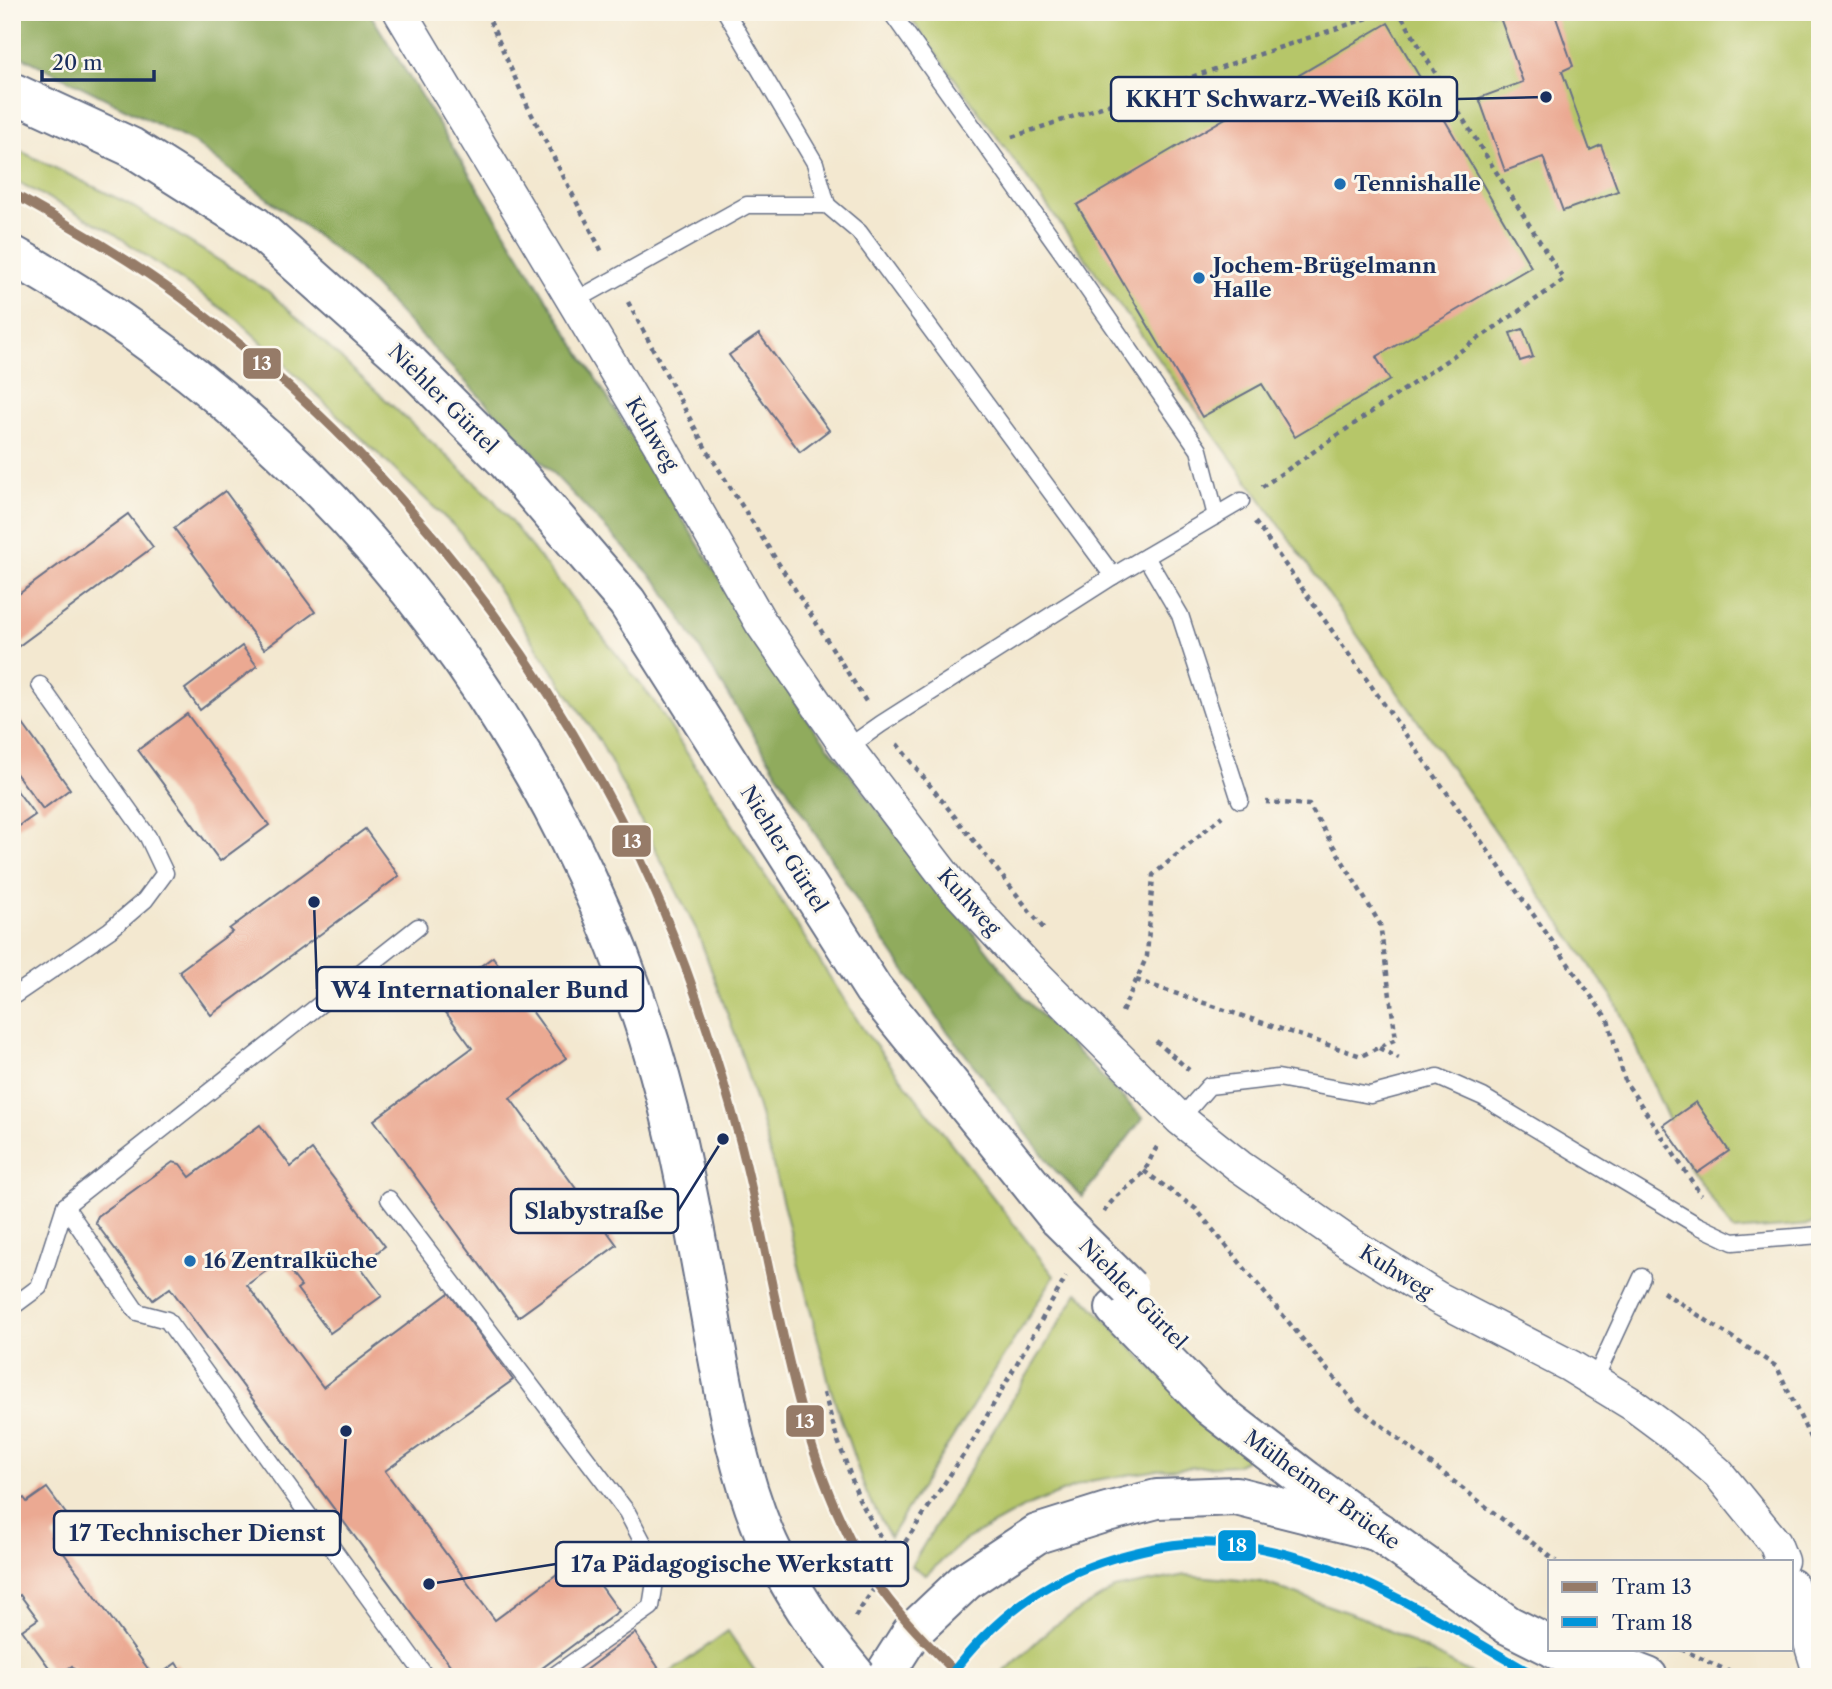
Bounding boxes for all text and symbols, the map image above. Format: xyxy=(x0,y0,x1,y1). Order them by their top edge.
scale bar xyxy=(42,38,154,82)
text: 20 m xyxy=(52,50,103,75)
callout: KKHT Schwarz-Weiß Köln xyxy=(1111,77,1457,121)
text: KKHT Schwarz-Weiß Köln xyxy=(1125,85,1443,113)
place label: Tennishalle xyxy=(1354,171,1481,196)
marker: Tennishalle xyxy=(1332,176,1348,192)
place label: Jochem-Brügelmann Halle xyxy=(1209,253,1437,302)
marker: Jochem-Brügelmann Halle xyxy=(1191,270,1207,286)
street label: Niehler Gürtel xyxy=(383,339,503,459)
line badge: 13 xyxy=(242,347,282,380)
text: 13 xyxy=(252,352,272,375)
street label: Kuhweg xyxy=(621,392,685,476)
street label: Niehler Gürtel xyxy=(736,781,833,917)
line badge: 13 xyxy=(611,824,652,858)
text: 13 xyxy=(622,830,642,853)
street label: Kuhweg xyxy=(933,863,1007,941)
callout: W4 Internationaler Bund xyxy=(317,967,643,1011)
text: W4 Internationaler Bund xyxy=(330,976,630,1004)
callout: Slabystraße xyxy=(511,1189,678,1233)
text: Slabystraße xyxy=(524,1197,664,1225)
street label: Niehler Gürtel xyxy=(1074,1233,1192,1354)
street label: Kuhweg xyxy=(1355,1239,1438,1304)
place label: 16 Zentralküche xyxy=(204,1248,378,1273)
marker: 16 Zentralküche xyxy=(182,1253,198,1269)
line badge: 13 xyxy=(785,1404,825,1438)
text: 13 xyxy=(795,1410,815,1433)
street label: Mülheimer Brücke xyxy=(1239,1425,1405,1555)
callout: 17 Technischer Dienst xyxy=(54,1511,340,1555)
text: 17 Technischer Dienst xyxy=(69,1519,326,1547)
line badge: 18 xyxy=(1217,1529,1257,1562)
text: 18 xyxy=(1227,1534,1247,1557)
callout: 17a Pädagogische Werkstatt xyxy=(556,1542,908,1586)
text: 17a Pädagogische Werkstatt xyxy=(571,1550,894,1578)
legend xyxy=(1548,1560,1794,1650)
text: Tram 13 xyxy=(1612,1574,1692,1599)
text: Tram 18 xyxy=(1612,1610,1693,1635)

